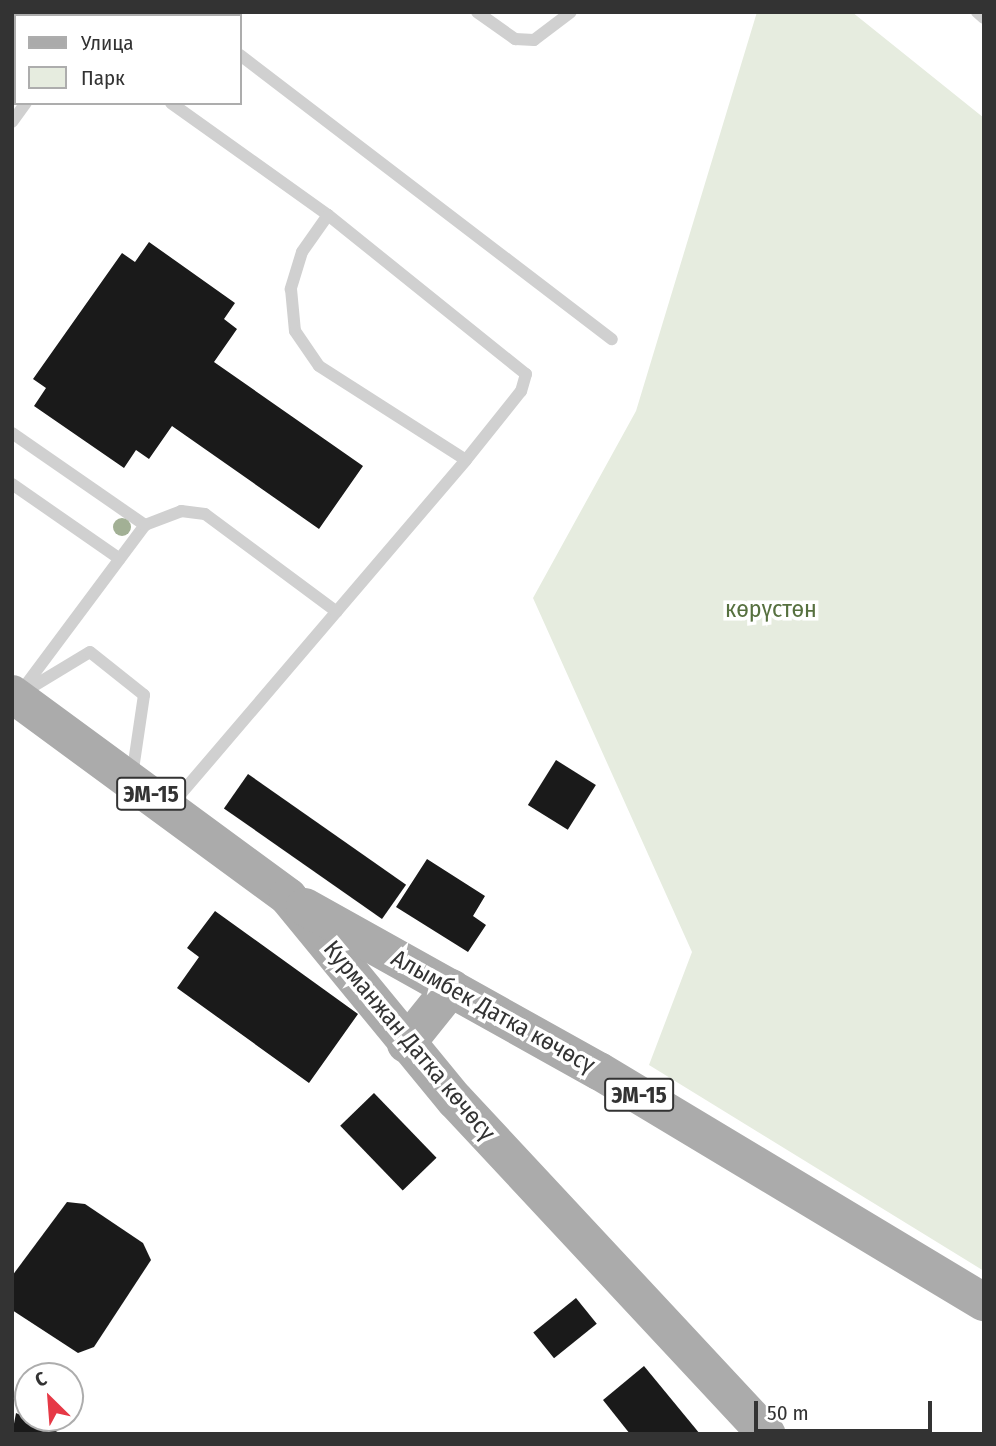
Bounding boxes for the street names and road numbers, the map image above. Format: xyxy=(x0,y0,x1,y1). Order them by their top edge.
road number: ЭМ-15 xyxy=(116,774,186,814)
street label: Курманжан Датка көчөсү xyxy=(317,935,501,1147)
street label: Алымбек Датка көчөсү xyxy=(386,944,600,1080)
road number: ЭМ-15 xyxy=(604,1076,674,1114)

